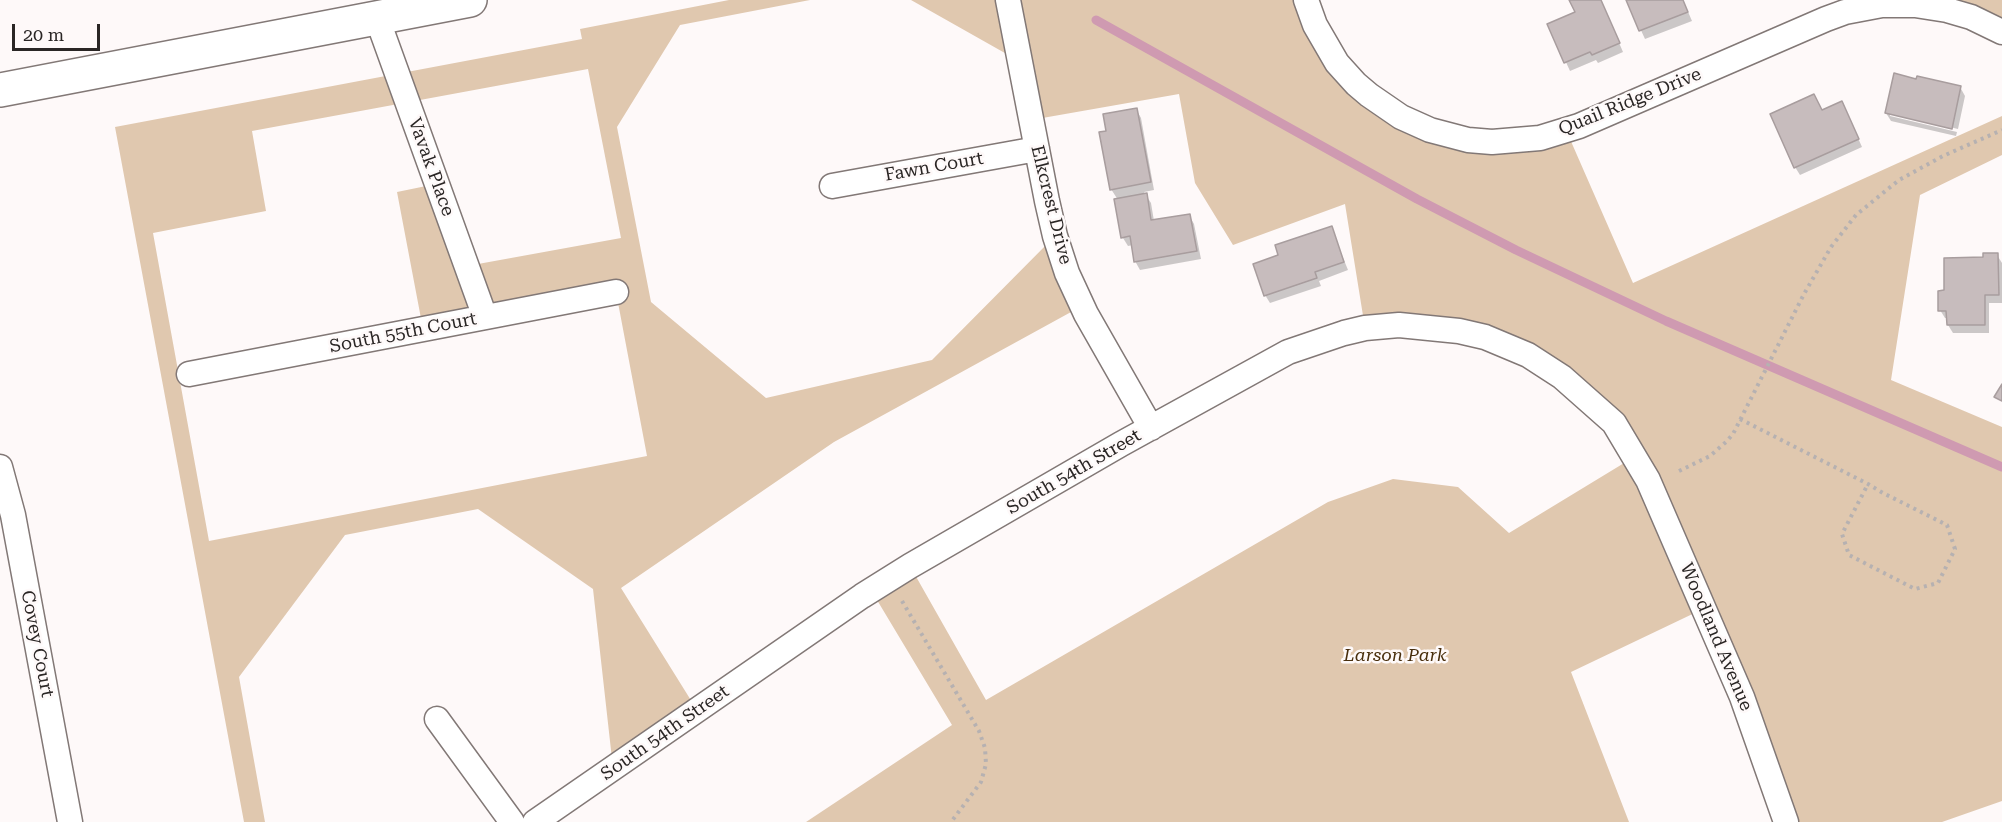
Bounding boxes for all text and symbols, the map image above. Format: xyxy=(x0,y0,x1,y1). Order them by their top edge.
scale bar xyxy=(15,12,104,50)
text: 20 m xyxy=(23,24,64,45)
street label: Quail Ridge Drive xyxy=(1555,63,1705,141)
street label: Vavak Place xyxy=(403,115,459,219)
street label: Elkcrest Drive xyxy=(1026,143,1076,267)
street label: Fawn Court xyxy=(883,148,985,186)
street label: South 55th Court xyxy=(328,308,478,358)
street label: South 54th Street xyxy=(1003,425,1145,519)
street label: Woodland Avenue xyxy=(1675,560,1757,714)
street label: Covey Court xyxy=(16,589,58,699)
park label: Larson Park xyxy=(1344,645,1446,667)
street label: South 54th Street xyxy=(597,681,733,785)

